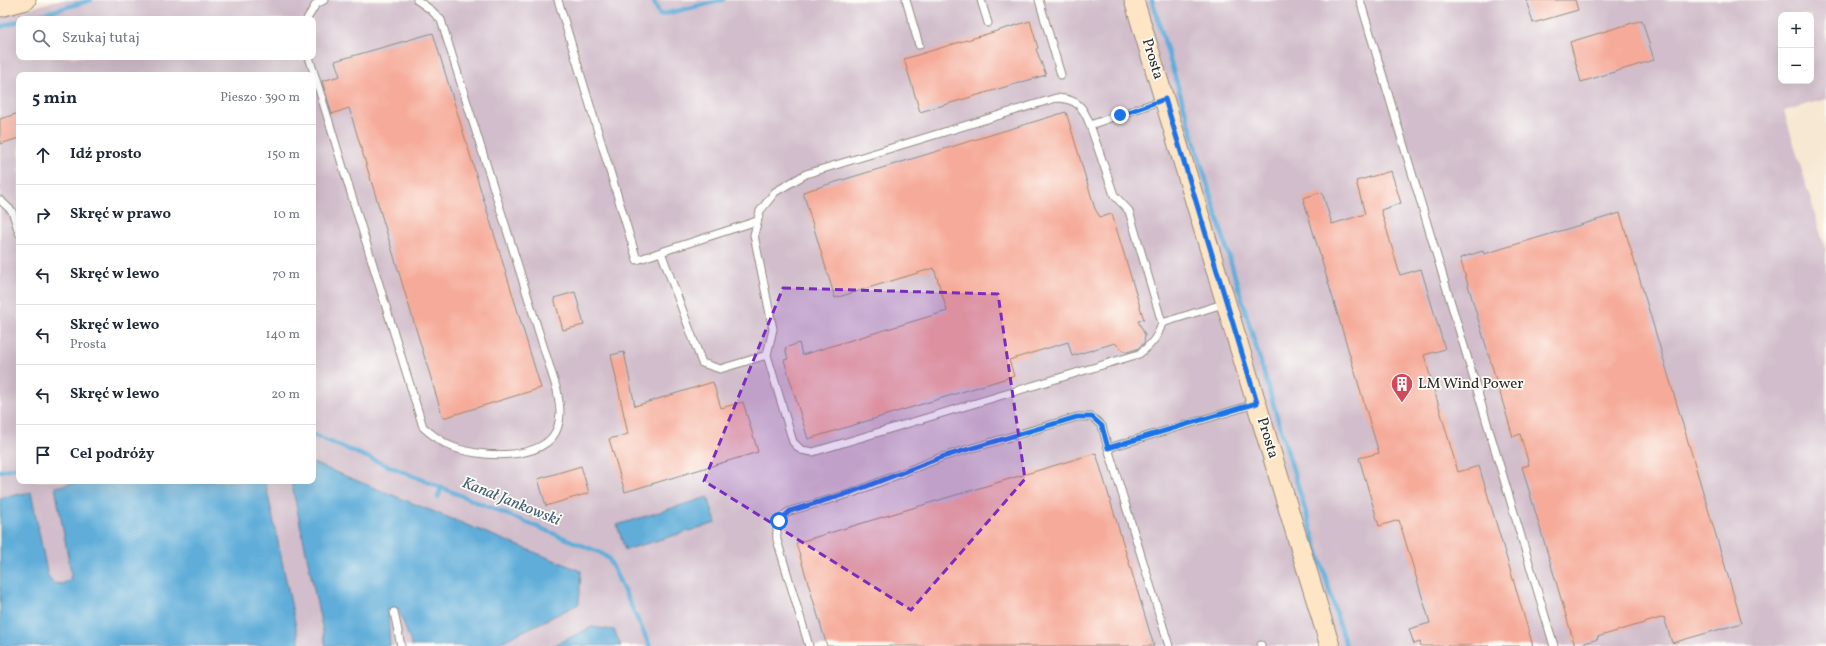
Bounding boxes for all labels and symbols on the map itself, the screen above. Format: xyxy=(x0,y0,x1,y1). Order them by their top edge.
street label: Prosta xyxy=(1136,36,1168,82)
route end xyxy=(1111,106,1129,124)
building icon: LM Wind Power xyxy=(1389,371,1415,404)
place label: LM Wind Power xyxy=(1418,374,1524,395)
street label: Prosta xyxy=(1251,415,1283,461)
water label: Kanał Jankowski xyxy=(459,472,564,532)
route start xyxy=(770,512,788,530)

